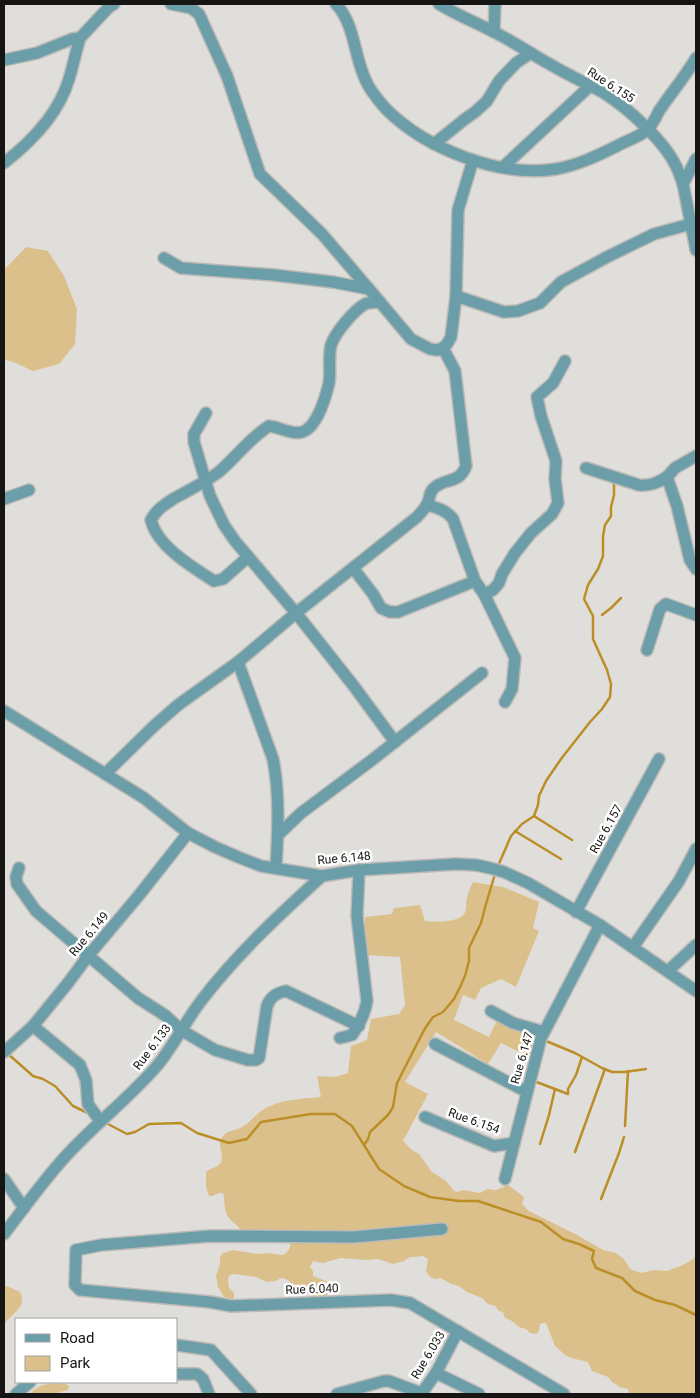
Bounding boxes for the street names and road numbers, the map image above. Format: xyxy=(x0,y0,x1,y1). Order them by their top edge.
street label: Rue 6.155 xyxy=(585,65,637,106)
street label: Rue 6.157 xyxy=(587,802,625,856)
street label: Rue 6.148 xyxy=(317,849,372,867)
street label: Rue 6.149 xyxy=(66,909,112,959)
street label: Rue 6.133 xyxy=(130,1021,174,1073)
street label: Rue 6.147 xyxy=(508,1030,536,1086)
street label: Rue 6.154 xyxy=(446,1105,502,1137)
street label: Rue 6.040 xyxy=(285,1281,339,1297)
street label: Rue 6.033 xyxy=(408,1328,448,1382)

